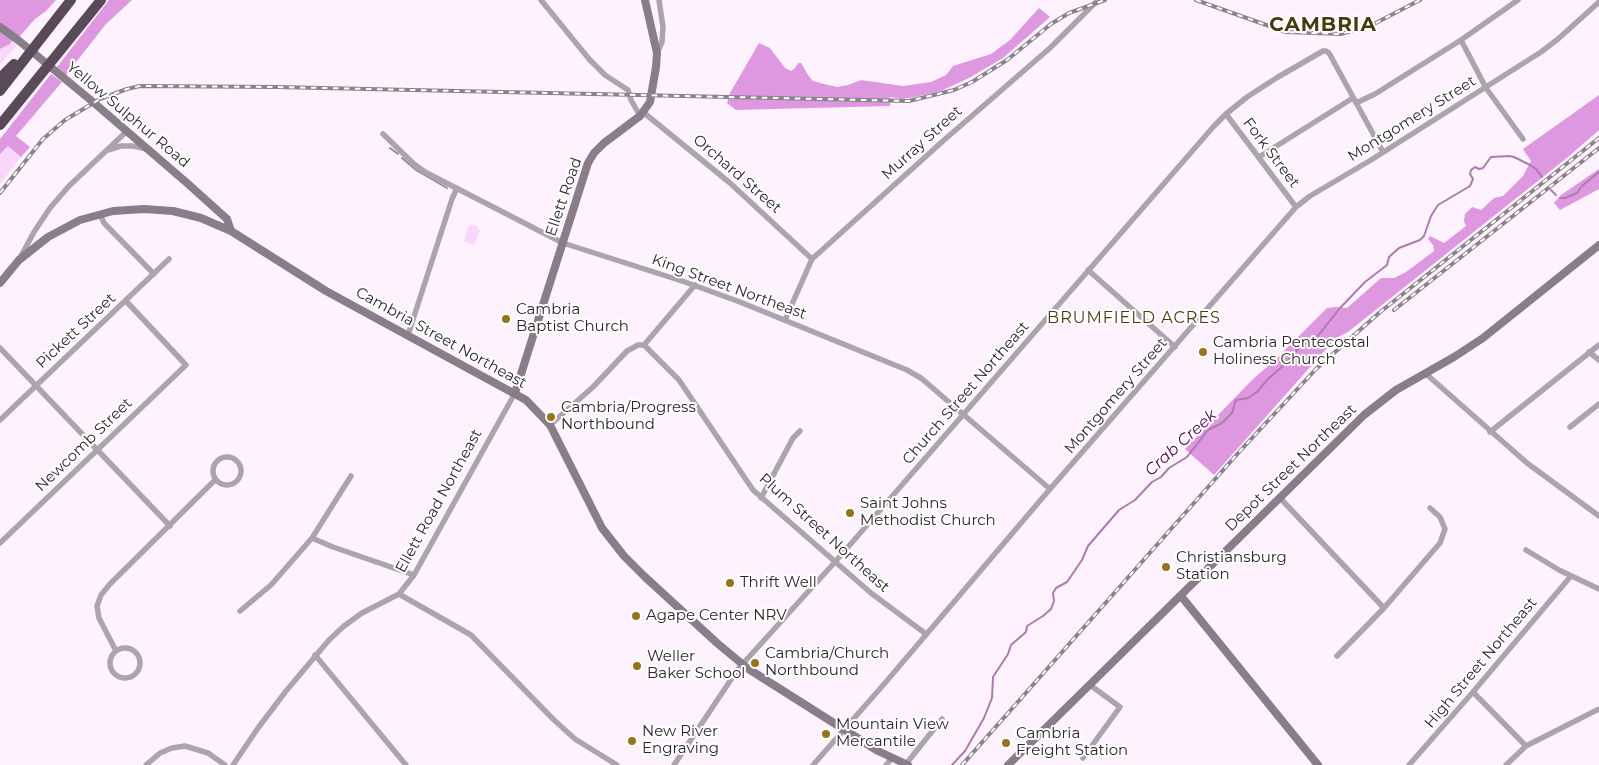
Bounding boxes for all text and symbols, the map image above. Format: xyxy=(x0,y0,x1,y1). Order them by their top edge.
district label: CAMBRIA xyxy=(1268,13,1378,37)
street label: Yellow Sulphur Road xyxy=(63,58,193,172)
street label: Montgomery Street xyxy=(1345,72,1479,166)
street label: Murray Street xyxy=(878,102,966,184)
street label: Fork Street xyxy=(1239,115,1303,191)
street label: Orchard Street xyxy=(689,131,785,217)
street label: Ellett Road xyxy=(542,155,586,239)
street label: King Street Northeast xyxy=(649,251,809,323)
street label: Cambria Street Northeast xyxy=(352,283,530,393)
street label: Pickett Street xyxy=(33,290,119,372)
place label: Cambria Baptist Church xyxy=(516,301,629,336)
district label: BRUMFIELD ACRES xyxy=(1045,308,1223,328)
marker: Cambria Baptist Church xyxy=(500,313,512,325)
street label: Church Street Northeast xyxy=(899,318,1033,468)
street label: Montgomery Street xyxy=(1061,334,1171,458)
place label: Cambria Pentecostal Holiness Church xyxy=(1213,334,1370,369)
marker: Cambria Pentecostal Holiness Church xyxy=(1197,346,1209,358)
street label: Newcomb Street xyxy=(32,394,136,496)
place label: Cambria/Progress Northbound xyxy=(561,399,696,434)
street label: Depot Street Northeast xyxy=(1222,401,1360,535)
water label: Crab Creek xyxy=(1141,406,1221,480)
marker: Cambria/Progress Northbound xyxy=(545,411,557,423)
street label: Ellett Road Northeast xyxy=(392,426,486,576)
street label: Plum Street Northeast xyxy=(755,470,893,596)
place label: Saint Johns Methodist Church xyxy=(860,495,996,530)
marker: Saint Johns Methodist Church xyxy=(844,507,856,519)
place label: Christiansburg Station xyxy=(1176,549,1287,584)
marker: Christiansburg Station xyxy=(1160,561,1172,573)
place label: Thrift Well xyxy=(740,574,817,592)
marker: Thrift Well xyxy=(724,577,736,589)
street label: High Street Northeast xyxy=(1421,594,1541,732)
place label: Agape Center NRV xyxy=(646,607,787,625)
marker: Agape Center NRV xyxy=(630,610,642,622)
place label: Cambria/Church Northbound xyxy=(765,645,889,680)
place label: Weller Baker School xyxy=(647,648,745,683)
marker: Cambria/Church Northbound xyxy=(749,657,761,669)
marker: Weller Baker School xyxy=(631,660,643,672)
place label: Mountain View Mercantile xyxy=(836,716,949,751)
place label: New River Engraving xyxy=(642,723,719,758)
place label: Cambria Freight Station xyxy=(1016,725,1128,760)
marker: Mountain View Mercantile xyxy=(820,728,832,740)
marker: New River Engraving xyxy=(626,735,638,747)
marker: Cambria Freight Station xyxy=(1000,737,1012,749)

